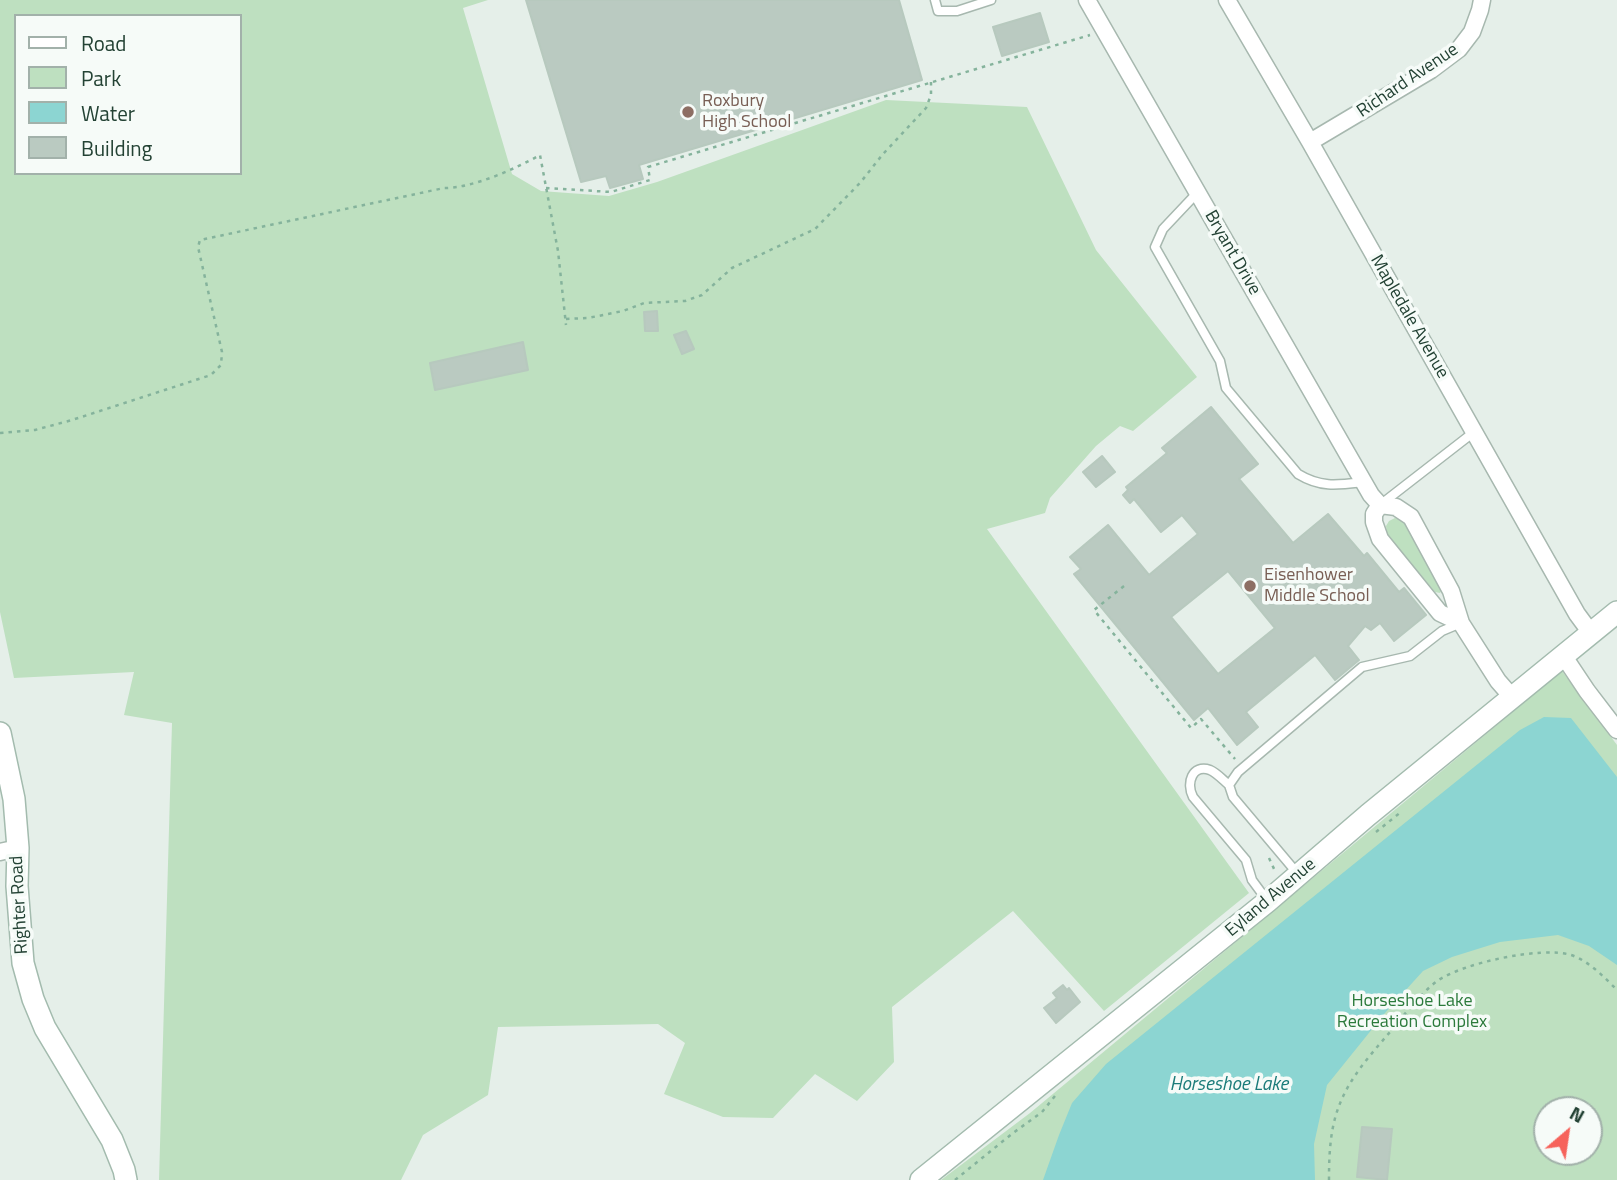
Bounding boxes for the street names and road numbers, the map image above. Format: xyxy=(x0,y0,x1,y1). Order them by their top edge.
street label: Richard Avenue xyxy=(1353,39,1463,123)
street label: Bryant Drive xyxy=(1199,207,1265,299)
street label: Mapledale Avenue xyxy=(1365,251,1453,383)
street label: Eyland Avenue xyxy=(1222,854,1320,942)
street label: Righter Road xyxy=(7,855,33,955)

